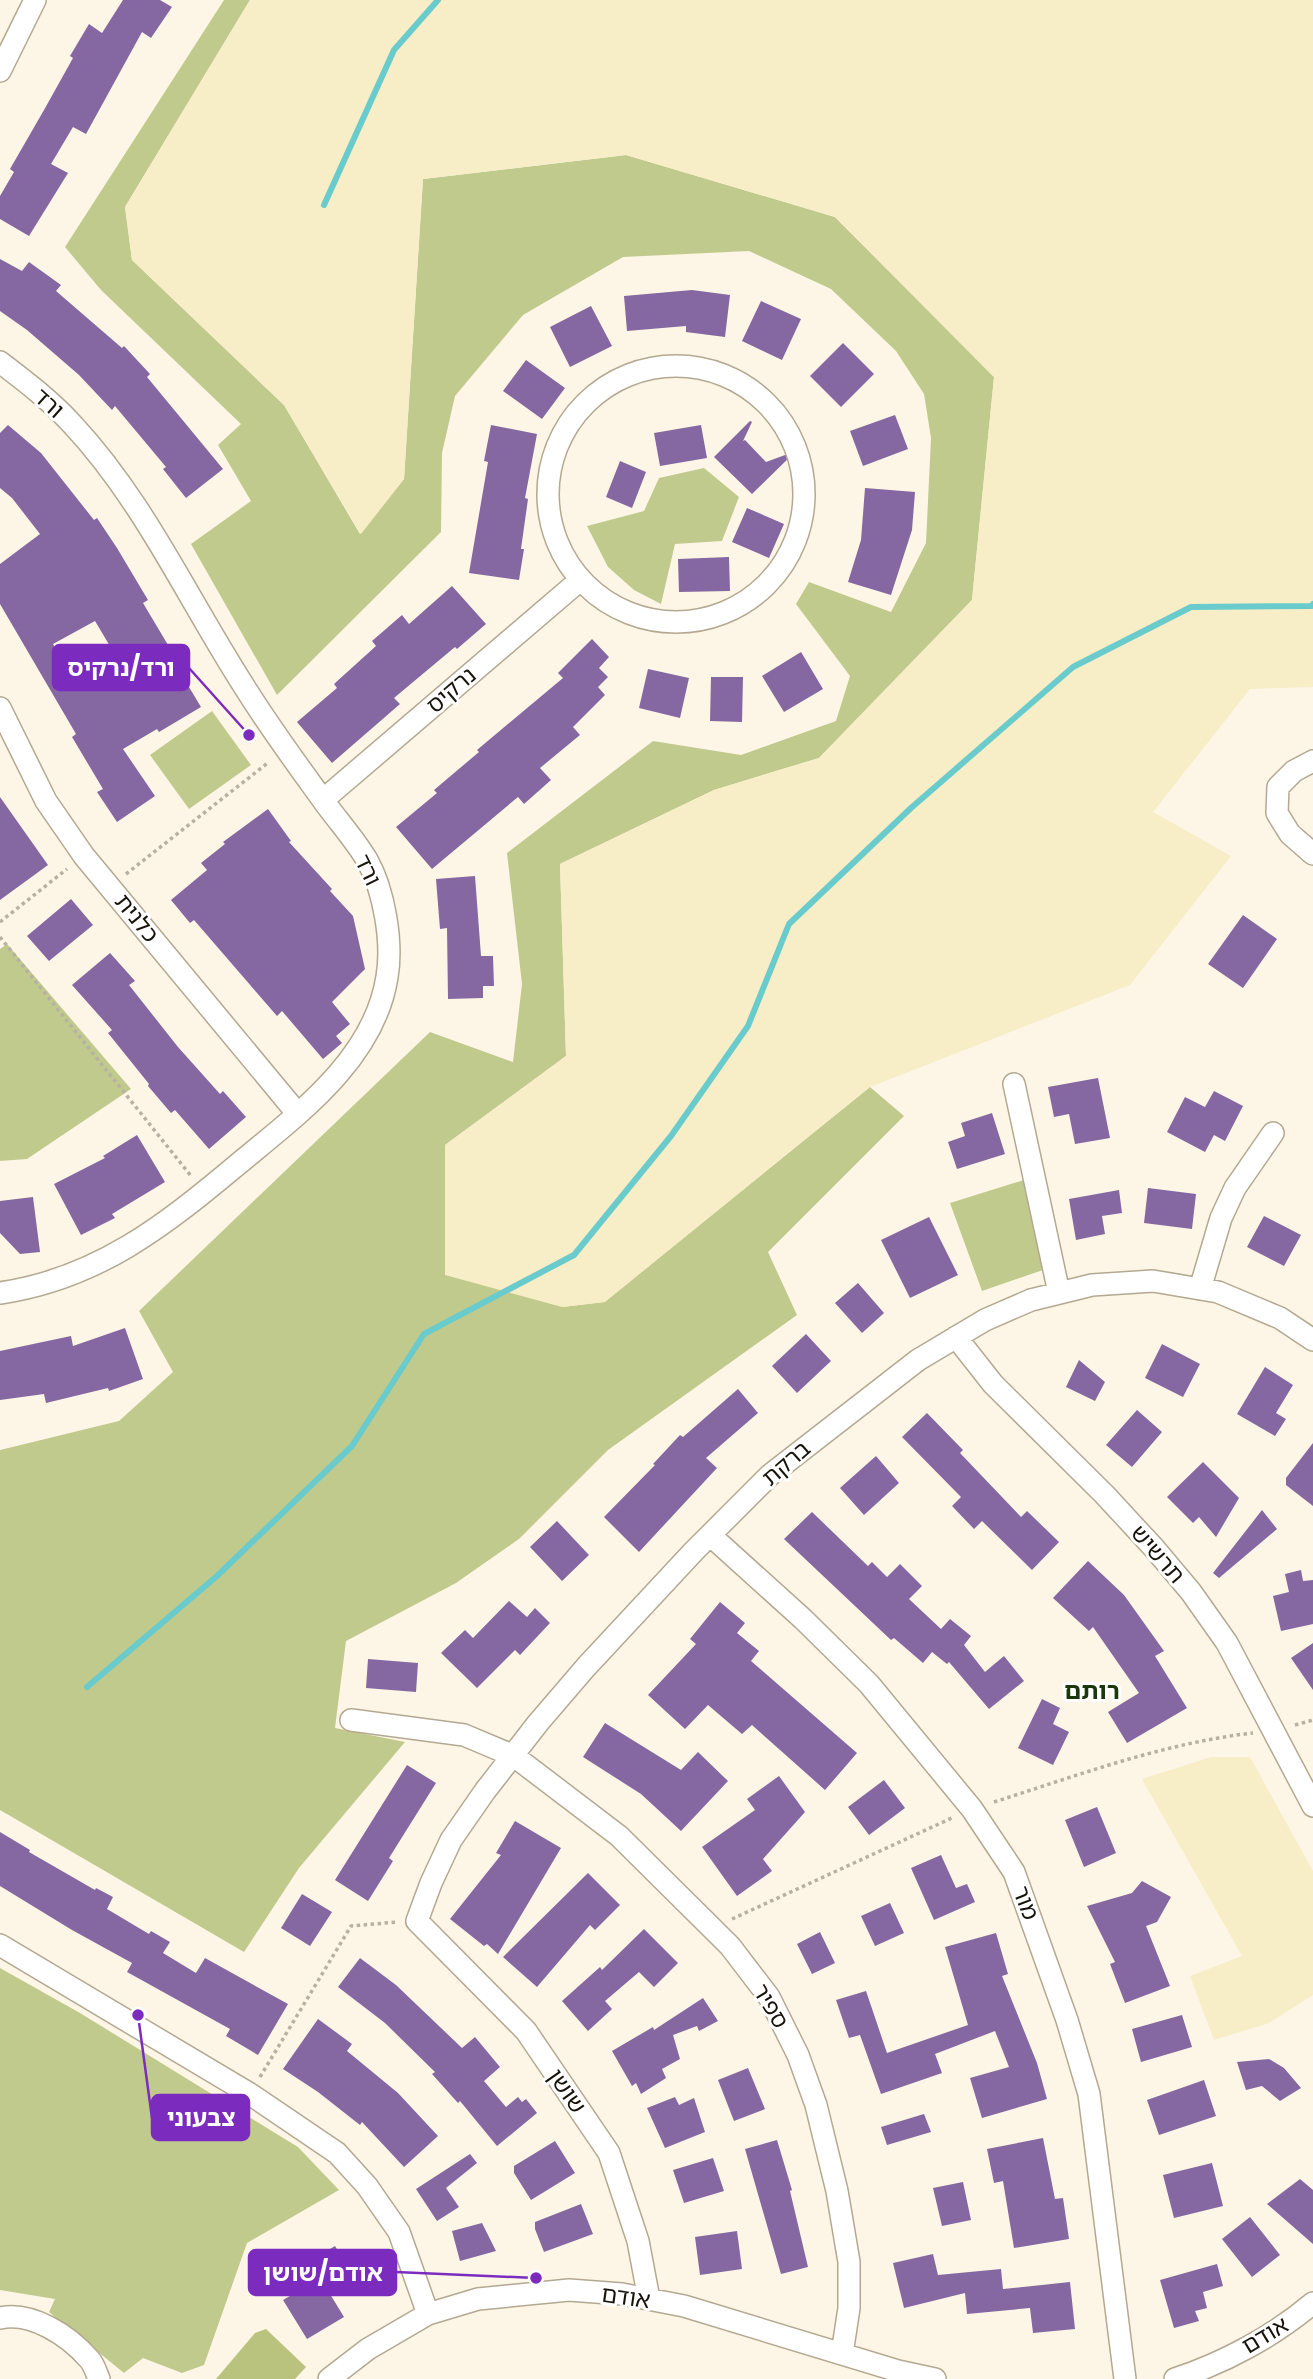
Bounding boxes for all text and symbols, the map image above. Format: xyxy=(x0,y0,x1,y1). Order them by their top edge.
street label: ורד xyxy=(27,381,71,425)
callout: ורד/נרקיס xyxy=(53,645,189,690)
text: ורד/נרקיס xyxy=(67,651,175,684)
street label: נרקיס xyxy=(419,659,483,721)
street label: ורד xyxy=(347,849,389,891)
street label: כלנית xyxy=(107,887,167,949)
street label: ברקת xyxy=(755,1433,817,1493)
street label: תרשיש xyxy=(1124,1518,1192,1590)
district label: רותם xyxy=(1064,1674,1120,1707)
street label: מור xyxy=(1005,1881,1047,1925)
street label: ספיר xyxy=(745,1978,797,2034)
street label: שושן xyxy=(540,2062,594,2120)
callout: צבעוני xyxy=(152,2095,249,2140)
text: צבעוני xyxy=(167,2101,235,2134)
callout: אודם/שושן xyxy=(249,2250,396,2295)
text: אודם/שושן xyxy=(263,2256,383,2289)
street label: אודם xyxy=(599,2278,653,2316)
street label: אודם xyxy=(1236,2309,1294,2361)

